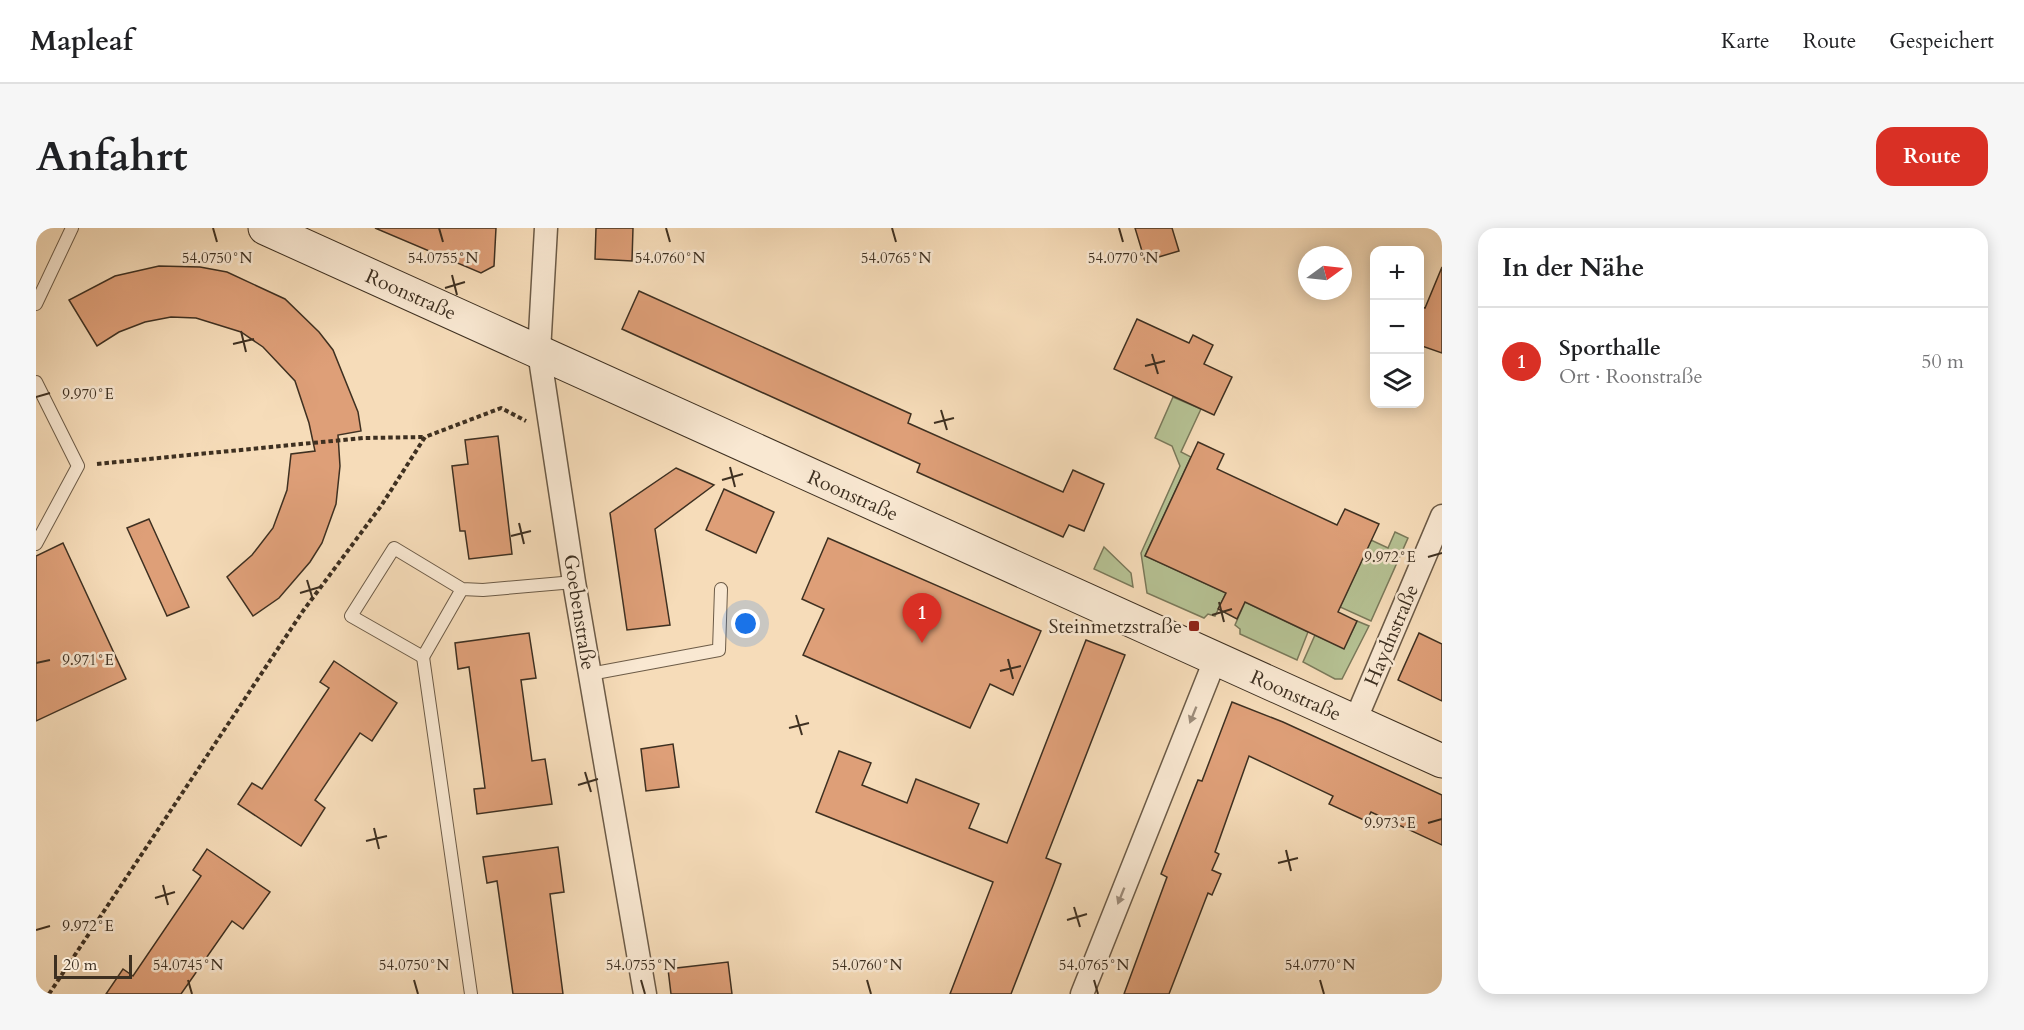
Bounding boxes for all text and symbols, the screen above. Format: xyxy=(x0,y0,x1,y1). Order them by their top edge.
text: Mapleaf xyxy=(30,22,133,60)
text: Karte xyxy=(1721,27,1770,56)
text: Route xyxy=(1803,27,1856,56)
text: Gespeichert xyxy=(1889,27,1994,56)
button: Route xyxy=(1876,127,1988,186)
text: Anfahrt xyxy=(36,128,188,185)
north arrow xyxy=(1298,246,1352,300)
map controls xyxy=(1370,246,1424,408)
button: + xyxy=(1370,246,1424,300)
text: 54.0750°N xyxy=(182,248,252,268)
text: 54.0755°N xyxy=(408,248,478,268)
text: 54.0760°N xyxy=(635,248,705,268)
text: 54.0765°N xyxy=(861,248,931,268)
text: 54.0770°N xyxy=(1088,248,1158,268)
text: In der Nähe xyxy=(1502,250,1644,285)
street label: Roonstraße xyxy=(361,262,461,326)
button: − xyxy=(1370,300,1424,354)
text: Sporthalle xyxy=(1559,333,1661,363)
text: 1 xyxy=(1516,348,1527,375)
text: 50 m xyxy=(1921,348,1964,375)
button: layers xyxy=(1370,354,1424,408)
text: Ort · Roonstraße xyxy=(1559,363,1703,390)
text: 9.970°E xyxy=(62,384,114,404)
street label: Roonstraße xyxy=(803,463,903,527)
text: 9.972°E xyxy=(1364,547,1416,567)
street label: Goebenstraße xyxy=(557,552,602,672)
street label: Haydnstraße xyxy=(1358,580,1425,690)
pin: 1 xyxy=(902,594,942,643)
your location xyxy=(731,609,760,638)
place label: Steinmetzstraße xyxy=(1048,613,1182,640)
marker: Steinmetzstraße xyxy=(1187,619,1201,633)
text: 9.971°E xyxy=(62,650,114,670)
street label: Roonstraße xyxy=(1246,663,1346,727)
one-way arrow xyxy=(1188,706,1198,724)
text: 9.973°E xyxy=(1364,813,1416,833)
one-way arrow xyxy=(1116,887,1126,905)
text: 9.972°E xyxy=(62,916,114,936)
scale bar xyxy=(54,952,132,980)
text: 20 m xyxy=(63,954,97,976)
text: 54.0745°N xyxy=(153,955,223,975)
text: 54.0750°N xyxy=(379,955,449,975)
text: 54.0755°N xyxy=(606,955,676,975)
text: 54.0760°N xyxy=(832,955,902,975)
text: 54.0765°N xyxy=(1059,955,1129,975)
text: 54.0770°N xyxy=(1285,955,1355,975)

